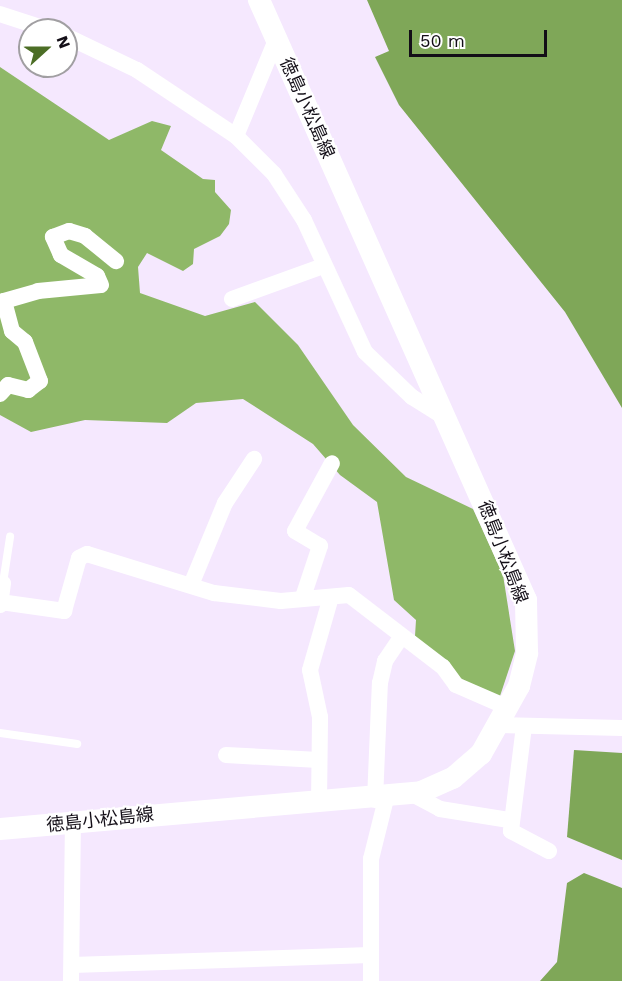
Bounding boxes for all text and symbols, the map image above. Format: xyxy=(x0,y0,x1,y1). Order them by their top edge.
north arrow xyxy=(18,18,78,78)
scale bar xyxy=(412,18,550,56)
text: 50 m xyxy=(420,30,465,51)
text: N xyxy=(52,33,74,51)
street label: 徳島小松島線 xyxy=(275,54,339,162)
street label: 徳島小松島線 xyxy=(474,498,532,606)
street label: 徳島小松島線 xyxy=(45,804,155,836)

